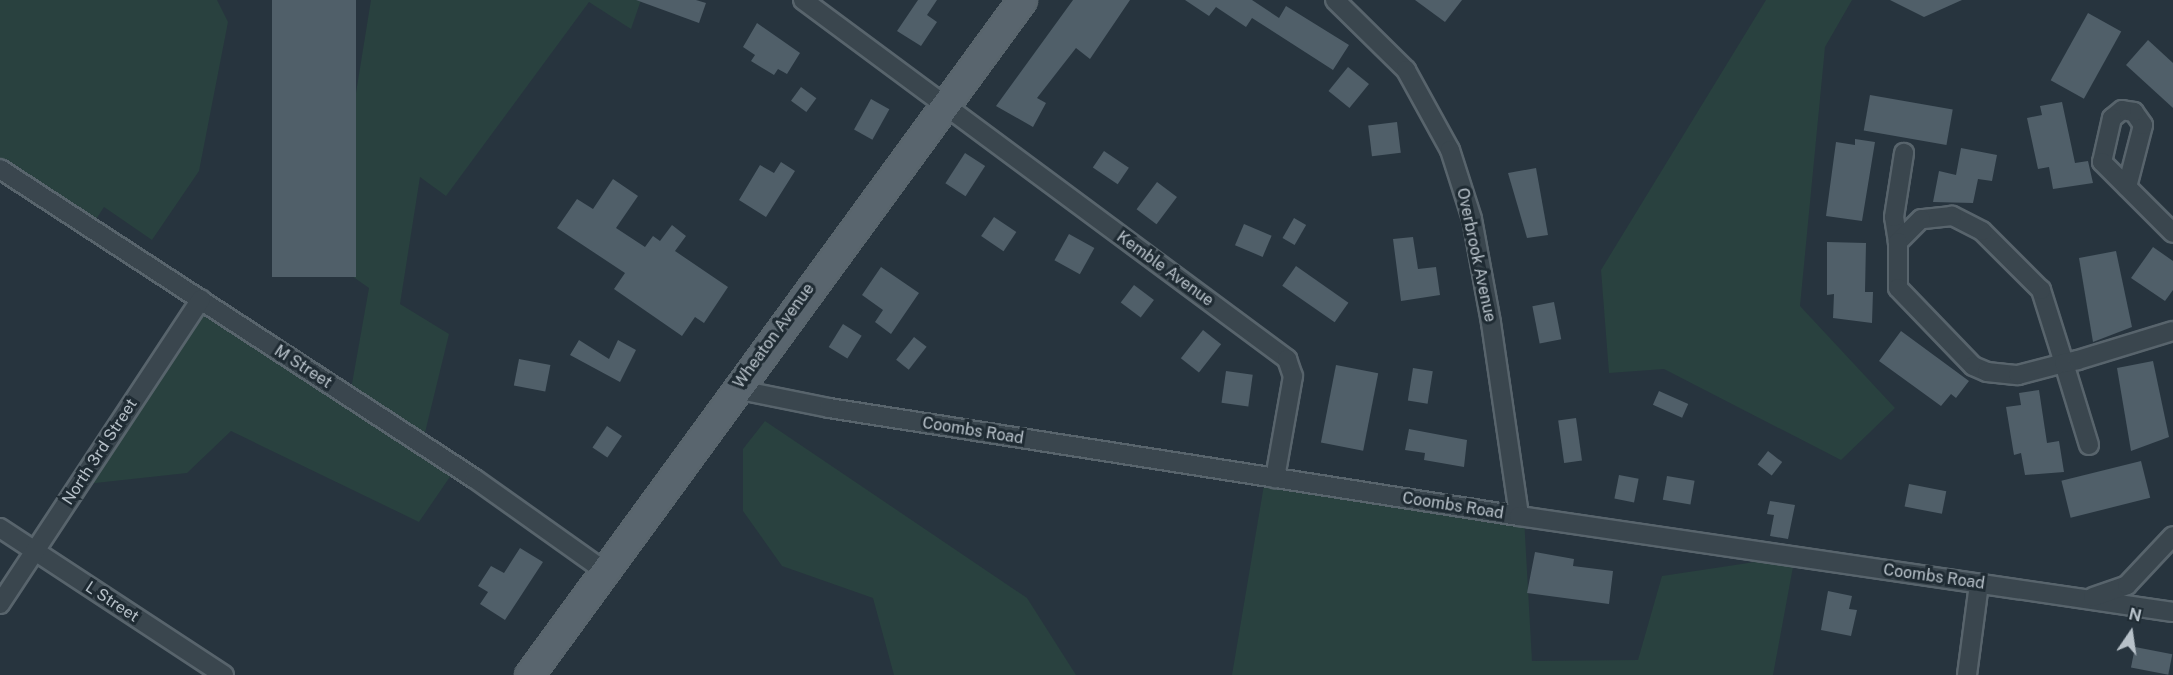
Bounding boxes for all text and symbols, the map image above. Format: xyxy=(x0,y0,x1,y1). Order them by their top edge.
street label: Overbrook Avenue xyxy=(1452,186,1500,324)
street label: Kemble Avenue xyxy=(1113,227,1217,311)
street label: Wheaton Avenue xyxy=(729,280,819,392)
street label: M Street xyxy=(271,341,335,393)
street label: North 3rd Street xyxy=(59,395,141,509)
street label: Coombs Road xyxy=(921,414,1025,448)
street label: Coombs Road xyxy=(1401,489,1505,523)
street label: Coombs Road xyxy=(1882,560,1986,594)
street label: L Street xyxy=(82,578,142,626)
north arrow xyxy=(2101,603,2161,663)
text: N xyxy=(2127,604,2143,626)

